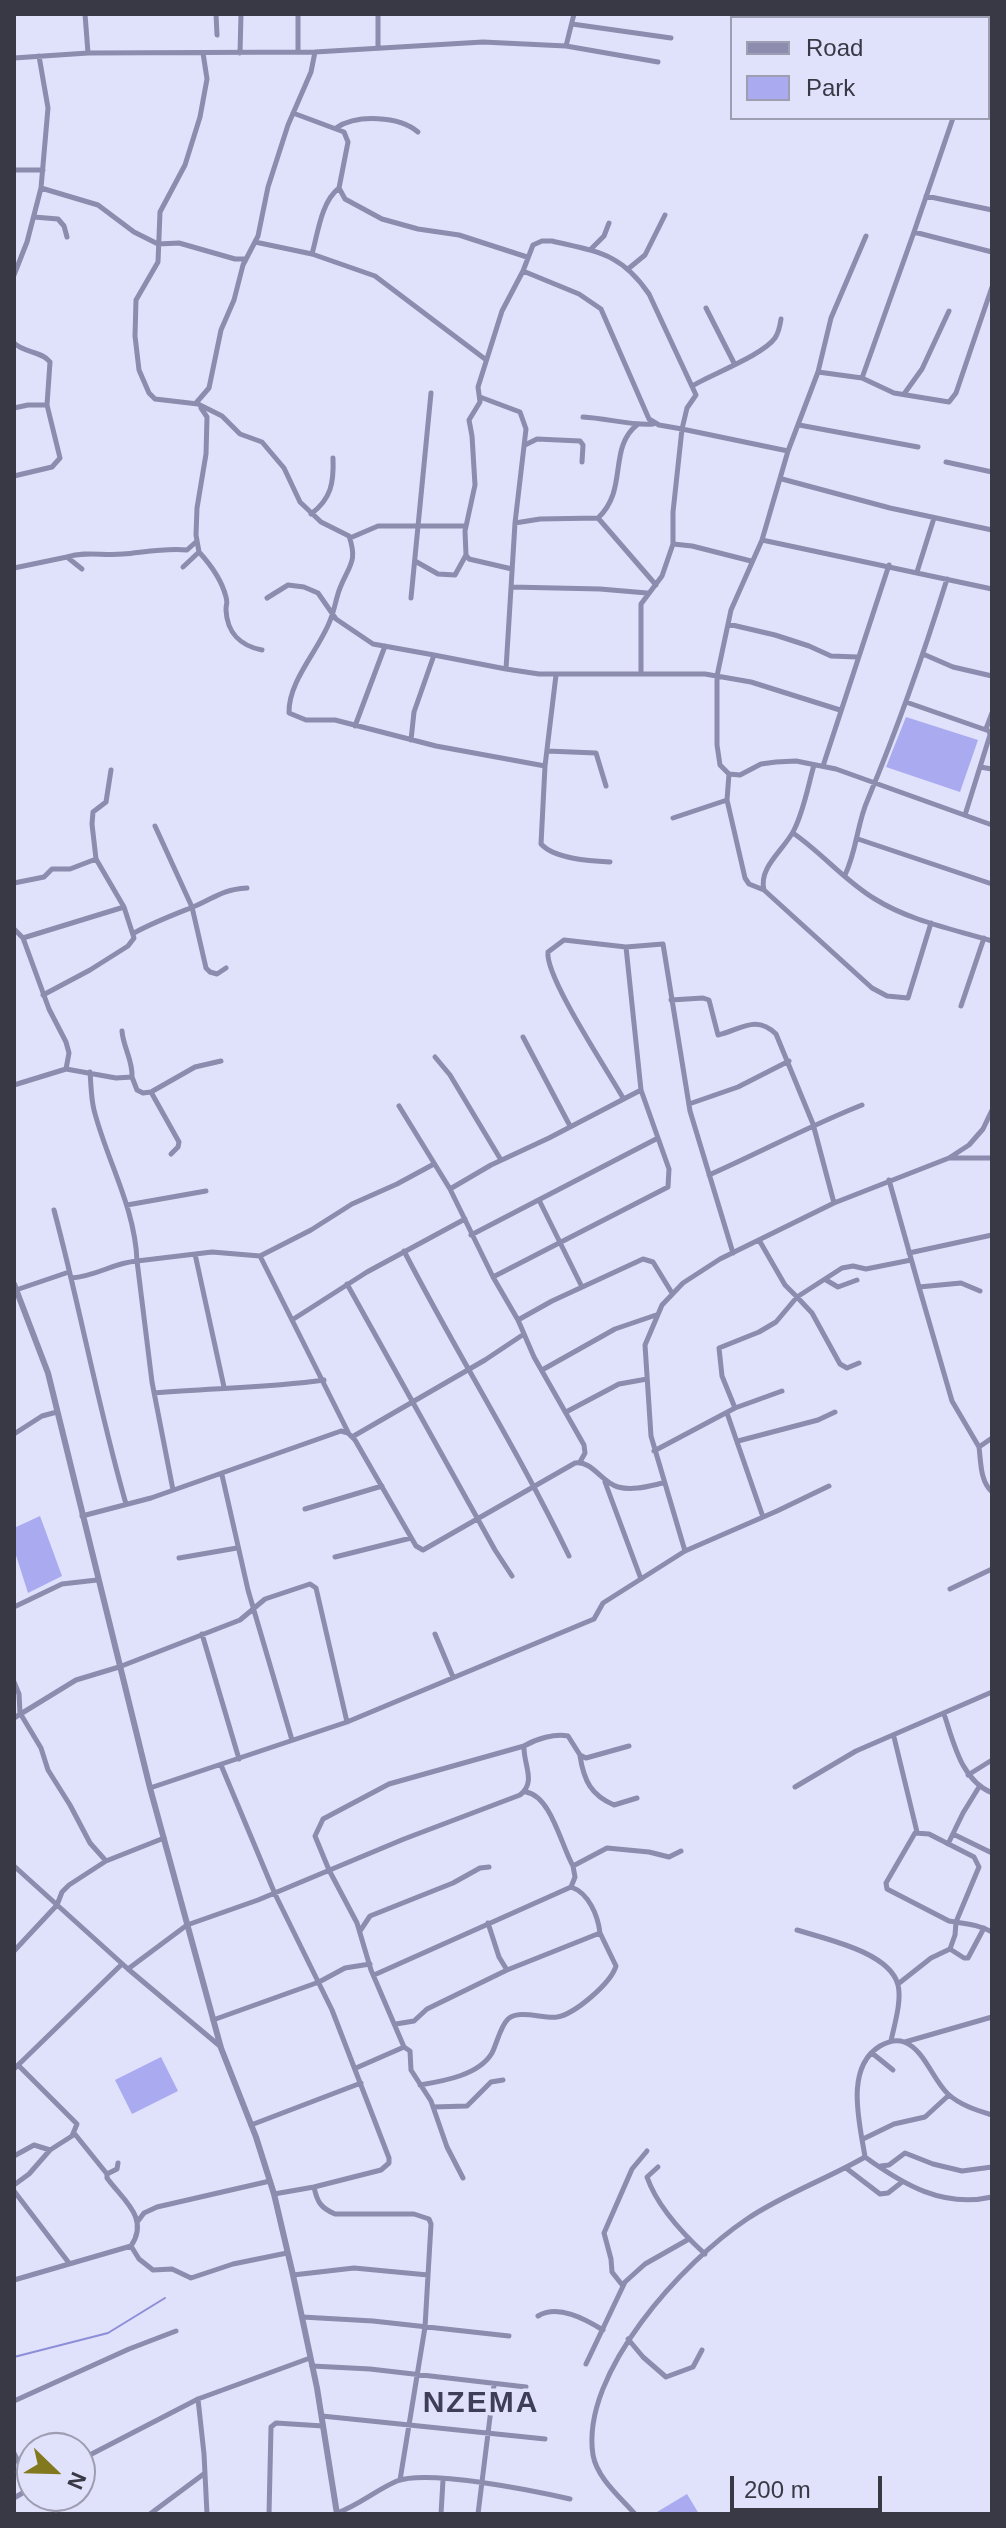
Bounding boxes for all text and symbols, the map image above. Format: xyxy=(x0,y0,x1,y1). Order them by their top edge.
legend xyxy=(730,16,990,120)
text: Road xyxy=(806,34,863,61)
text: Park xyxy=(806,74,855,101)
district label: NZEMA xyxy=(423,2386,539,2422)
north arrow xyxy=(16,2432,96,2512)
scale bar xyxy=(734,2460,886,2510)
text: N xyxy=(62,2469,91,2493)
text: 200 m xyxy=(744,2476,811,2503)

